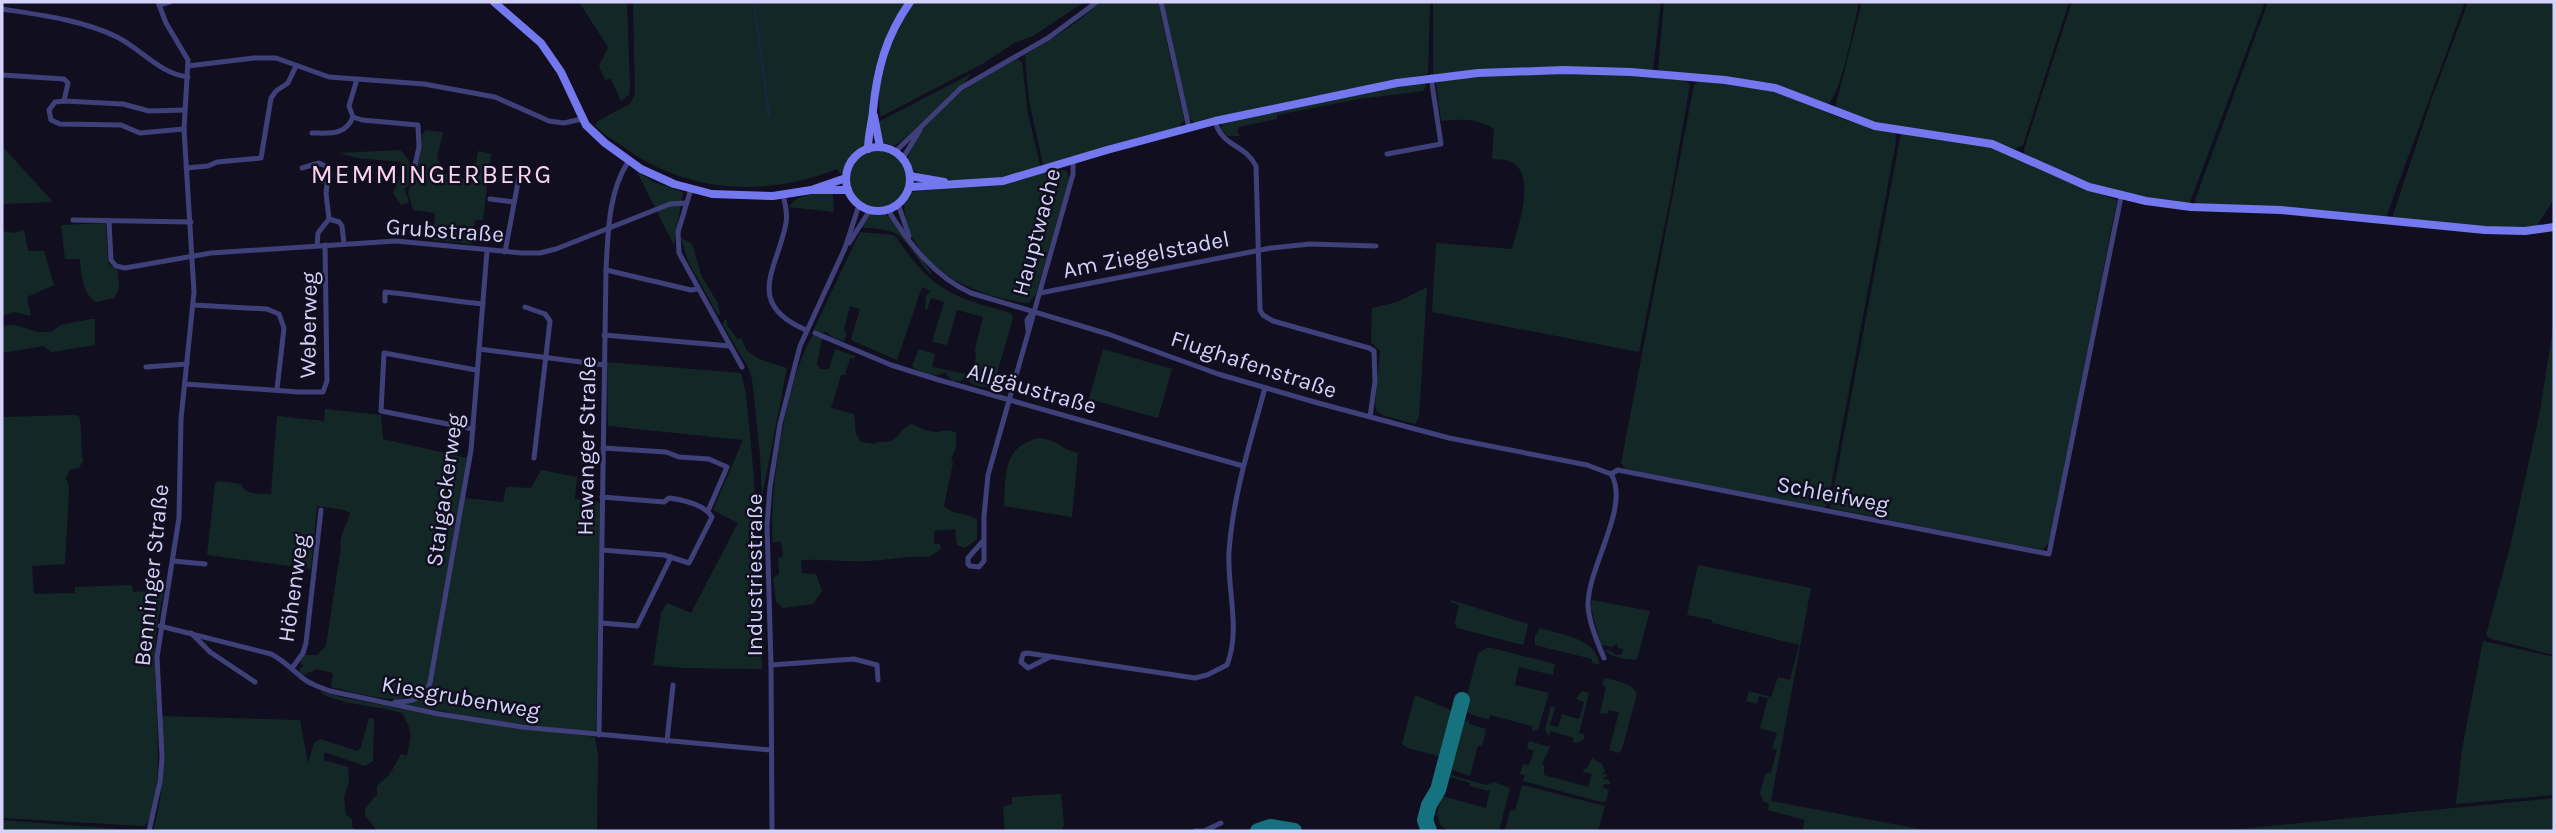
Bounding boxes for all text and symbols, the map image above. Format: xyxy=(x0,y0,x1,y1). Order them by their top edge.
district label: MEMMINGERBERG xyxy=(311,159,553,190)
street label: Hauptwache xyxy=(1006,165,1066,299)
street label: Grubstraße xyxy=(385,213,505,248)
street label: Am Ziegelstadel xyxy=(1061,225,1232,284)
street label: Weberweg xyxy=(294,271,323,379)
street label: Flughafenstraße xyxy=(1167,325,1340,404)
street label: Hawanger Straße xyxy=(571,356,602,536)
street label: Allgäustraße xyxy=(964,357,1100,420)
street label: Staigackerweg xyxy=(420,412,469,568)
street label: Schleifweg xyxy=(1774,470,1891,519)
street label: Benninger Straße xyxy=(129,483,174,667)
street label: Industriestraße xyxy=(741,493,768,657)
street label: Höhenweg xyxy=(273,532,314,644)
street label: Kiesgrubenweg xyxy=(379,670,542,725)

